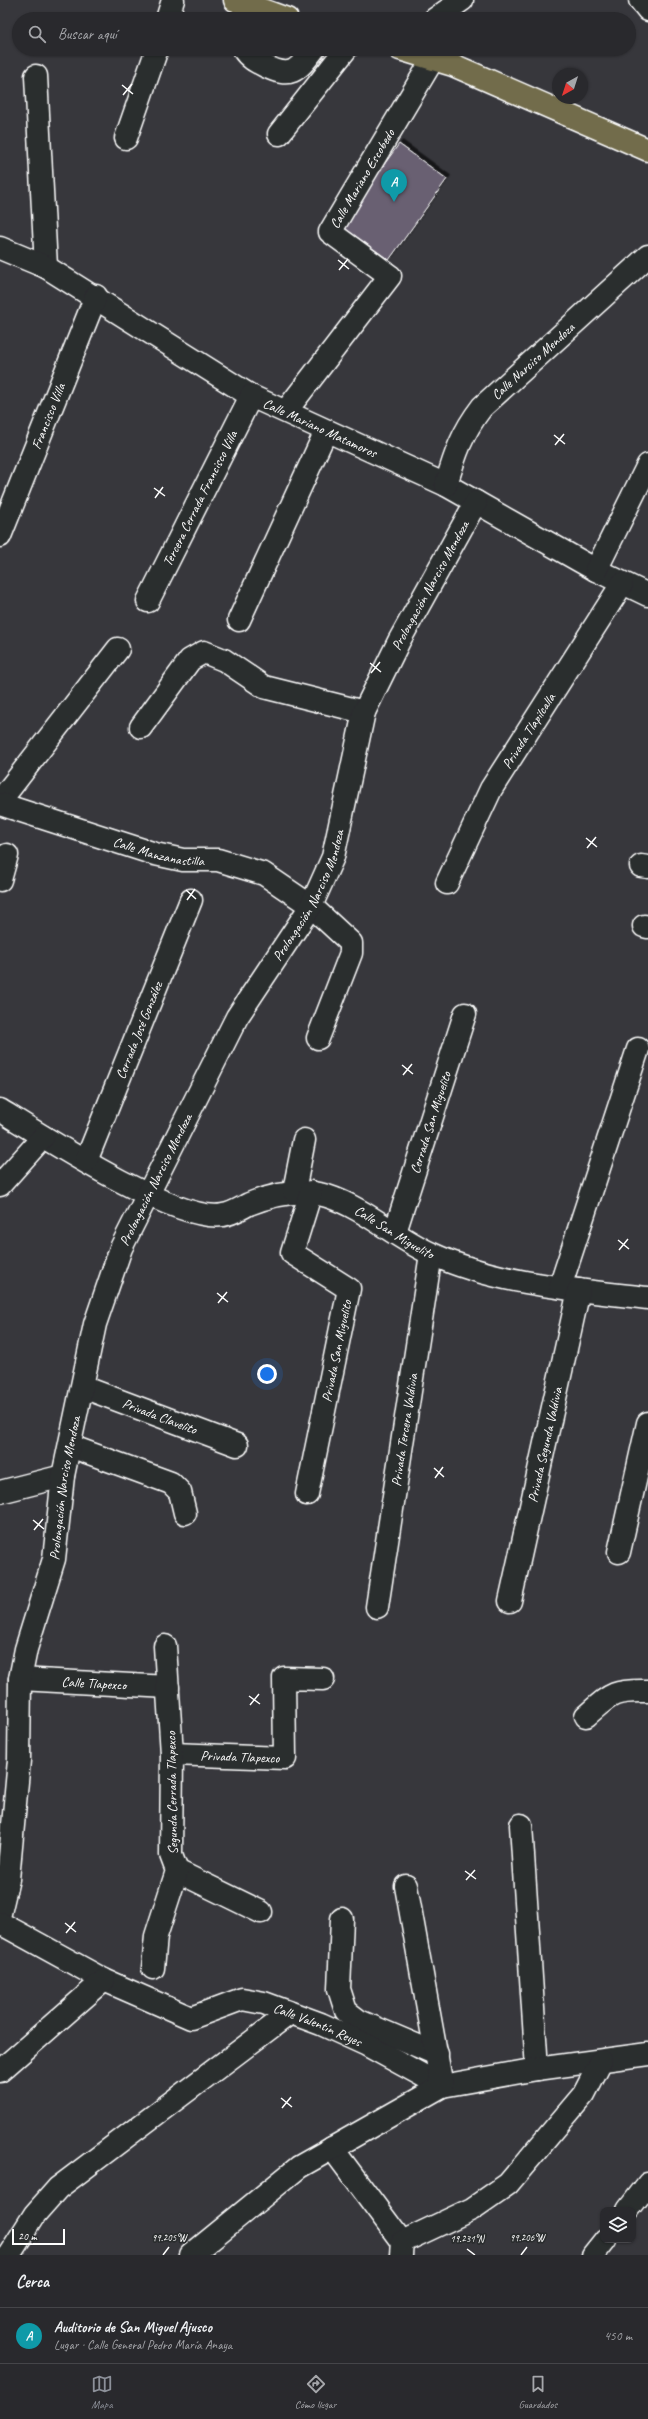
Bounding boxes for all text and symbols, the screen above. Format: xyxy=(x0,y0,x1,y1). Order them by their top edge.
search box xyxy=(12,12,636,56)
icon: search xyxy=(26,23,48,45)
text: Buscar aquí xyxy=(58,25,117,44)
north arrow xyxy=(552,68,588,104)
street label: Calle Mariano Escobedo xyxy=(326,125,398,231)
pin: A xyxy=(381,169,407,202)
street label: Calle Narciso Mendoza xyxy=(488,318,579,403)
street label: Francisco Villa xyxy=(27,380,69,452)
street label: Calle Mariano Matamoros xyxy=(261,394,381,461)
street label: Tercera Cerrada Francisco Villa xyxy=(158,426,241,569)
street label: Prolongación Narciso Mendoza xyxy=(387,517,473,653)
street label: Privada Tlapilcalla xyxy=(498,689,559,772)
street label: Prolongación Narciso Mendoza xyxy=(268,827,347,964)
street label: Calle Manzanastilla xyxy=(111,833,205,869)
street label: Cerrada José González xyxy=(111,978,166,1081)
street label: Cerrada San Miguelito xyxy=(406,1068,455,1176)
street label: Prolongación Narciso Mendoza xyxy=(115,1110,196,1248)
street label: Calle San Miguelito xyxy=(352,1201,438,1263)
street label: Privada San Miguelito xyxy=(318,1297,355,1403)
your location xyxy=(257,1364,277,1384)
street label: Privada Tercera Valdivia xyxy=(387,1372,421,1488)
street label: Privada Segunda Valdivia xyxy=(524,1385,566,1504)
street label: Privada Clavelito xyxy=(120,1394,200,1438)
street label: Prolongación Narciso Mendoza xyxy=(45,1413,84,1561)
street label: Calle Tlapexco xyxy=(61,1673,129,1693)
street label: Segunda Cerrada Tlapexco xyxy=(162,1730,182,1855)
street label: Privada Tlapexco xyxy=(200,1747,281,1766)
street label: Calle Valentín Reyes xyxy=(271,1999,366,2050)
map controls xyxy=(600,2207,636,2243)
button: layers xyxy=(600,2207,636,2243)
scale bar xyxy=(12,2227,65,2246)
text: 20 m xyxy=(18,2229,37,2243)
text: 99.205°W xyxy=(152,2231,188,2244)
text: 99.206°W xyxy=(510,2231,546,2244)
text: 19.231°N xyxy=(450,2232,486,2245)
text: Cerca xyxy=(16,2271,49,2292)
text: Auditorio de San Miguel Ajusco xyxy=(54,2318,212,2337)
text: A xyxy=(26,2328,32,2344)
text: 450 m xyxy=(604,2328,632,2344)
text: Lugar · Calle General Pedro María Anaya xyxy=(54,2337,232,2353)
tab: Mapa xyxy=(91,2373,113,2411)
tab: Cómo llegar xyxy=(295,2373,337,2411)
tab: Guardados xyxy=(518,2373,557,2411)

